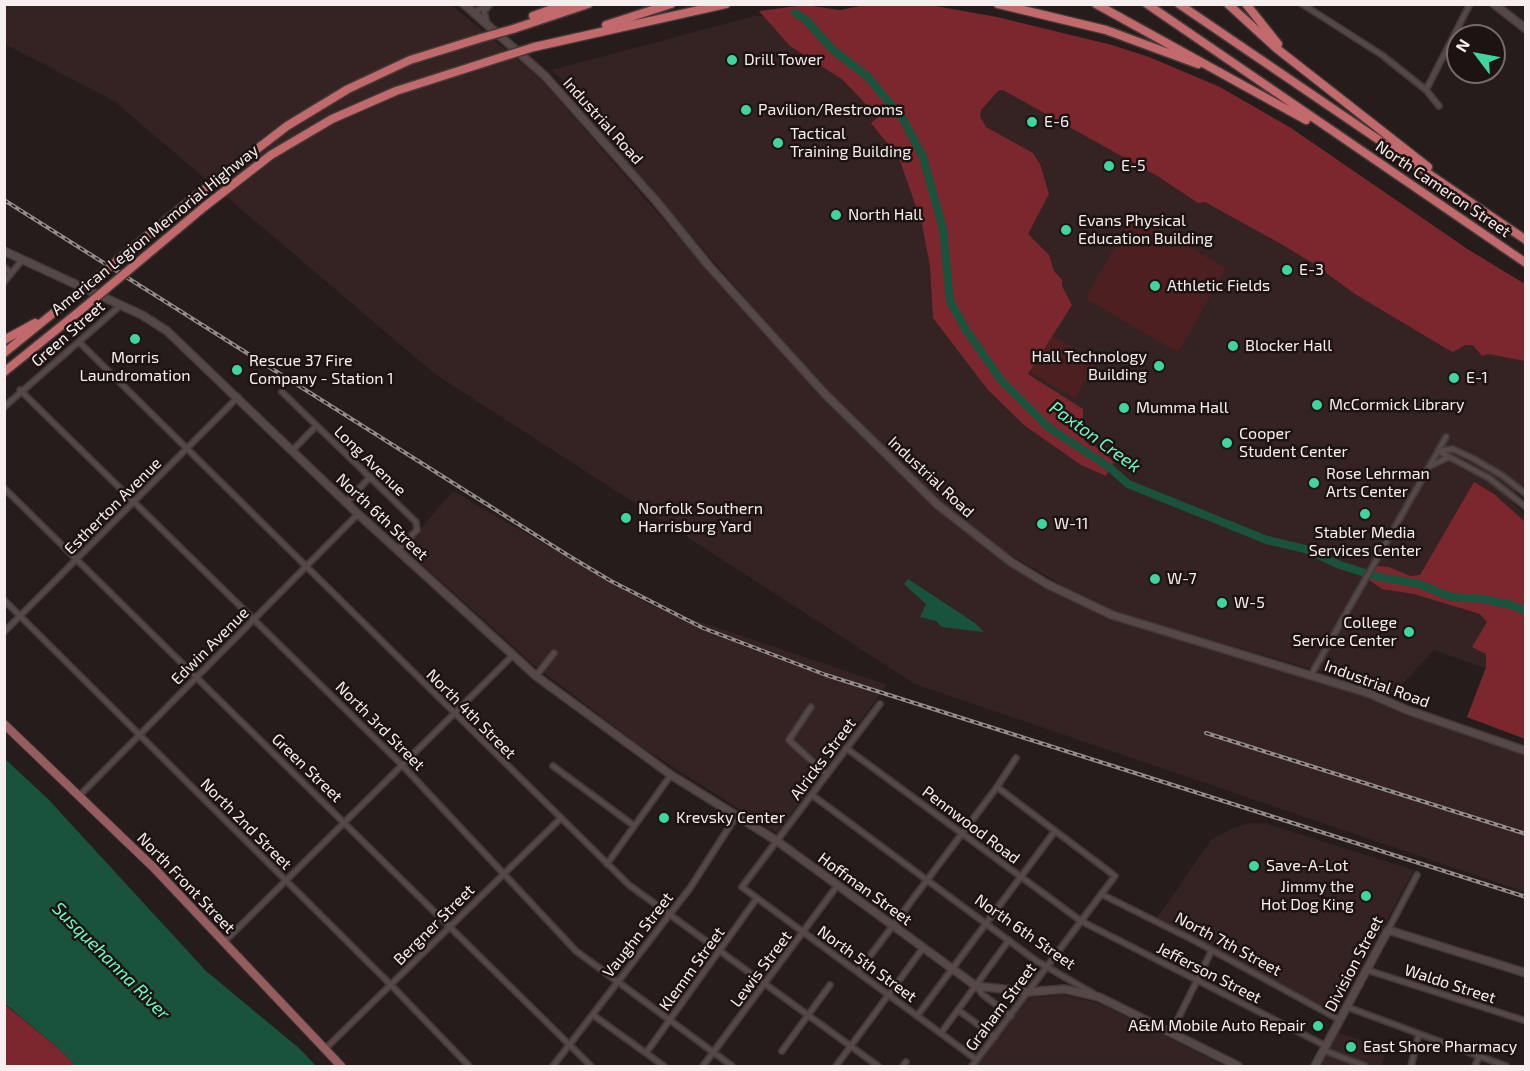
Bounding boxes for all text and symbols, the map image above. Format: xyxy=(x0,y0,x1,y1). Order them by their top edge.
north arrow xyxy=(1446,24,1506,84)
text: N xyxy=(1451,35,1473,55)
place label: Drill Tower xyxy=(744,50,823,70)
marker: Drill Tower xyxy=(725,53,739,67)
street label: Industrial Road xyxy=(559,74,647,168)
place label: Pavilion/Restrooms xyxy=(758,100,903,120)
marker: Pavilion/Restrooms xyxy=(739,103,753,117)
place label: E-6 xyxy=(1044,112,1069,132)
marker: E-6 xyxy=(1025,115,1039,129)
place label: Tactical Training Building xyxy=(790,124,911,162)
marker: Tactical Training Building xyxy=(771,136,785,150)
street label: North Cameron Street xyxy=(1372,137,1514,241)
street label: American Legion Memorial Highway xyxy=(48,141,262,319)
place label: E-5 xyxy=(1121,156,1146,176)
marker: E-5 xyxy=(1102,159,1116,173)
place label: North Hall xyxy=(848,205,923,225)
marker: North Hall xyxy=(829,208,843,222)
place label: Evans Physical Education Building xyxy=(1078,211,1213,249)
marker: Evans Physical Education Building xyxy=(1059,223,1073,237)
place label: E-3 xyxy=(1299,260,1324,280)
marker: E-3 xyxy=(1280,263,1294,277)
place label: Athletic Fields xyxy=(1167,276,1270,296)
marker: Athletic Fields xyxy=(1148,279,1162,293)
street label: Green Street xyxy=(27,297,109,371)
marker: Morris Laundromation xyxy=(128,332,142,346)
place label: Blocker Hall xyxy=(1245,336,1332,356)
marker: Blocker Hall xyxy=(1226,339,1240,353)
place label: Hall Technology Building xyxy=(1032,347,1147,385)
place label: Morris Laundromation xyxy=(79,348,191,386)
place label: Rescue 37 Fire Company - Station 1 xyxy=(249,351,394,389)
marker: Hall Technology Building xyxy=(1152,359,1166,373)
marker: Rescue 37 Fire Company - Station 1 xyxy=(230,363,244,377)
place label: E-1 xyxy=(1466,368,1488,388)
marker: E-1 xyxy=(1447,371,1461,385)
place label: McCormick Library xyxy=(1329,395,1464,415)
water label: Paxton Creek xyxy=(1045,397,1145,477)
place label: Mumma Hall xyxy=(1136,398,1229,418)
marker: McCormick Library xyxy=(1310,398,1324,412)
marker: Mumma Hall xyxy=(1117,401,1131,415)
street label: Long Avenue xyxy=(330,422,410,500)
place label: Cooper Student Center xyxy=(1239,424,1348,462)
street label: Industrial Road xyxy=(884,432,978,522)
marker: Cooper Student Center xyxy=(1220,436,1234,450)
street label: Estherton Avenue xyxy=(61,454,165,558)
place label: Rose Lehrman Arts Center xyxy=(1326,464,1430,502)
street label: North 6th Street xyxy=(332,470,432,564)
marker: Rose Lehrman Arts Center xyxy=(1307,476,1321,490)
place label: Norfolk Southern Harrisburg Yard xyxy=(638,499,763,537)
marker: Stabler Media Services Center xyxy=(1358,507,1372,521)
marker: Norfolk Southern Harrisburg Yard xyxy=(619,511,633,525)
place label: W-11 xyxy=(1054,514,1088,534)
marker: W-11 xyxy=(1035,517,1049,531)
place label: Stabler Media Services Center xyxy=(1309,523,1421,561)
place label: W-7 xyxy=(1167,569,1197,589)
marker: W-7 xyxy=(1148,572,1162,586)
place label: W-5 xyxy=(1234,593,1265,613)
marker: W-5 xyxy=(1215,596,1229,610)
street label: Edwin Avenue xyxy=(167,603,253,689)
place label: College Service Center xyxy=(1293,613,1397,651)
marker: College Service Center xyxy=(1402,625,1416,639)
street label: Industrial Road xyxy=(1322,656,1432,712)
street label: North 4th Street xyxy=(422,665,520,763)
street label: North 3rd Street xyxy=(331,677,429,775)
street label: Alricks Street xyxy=(786,714,860,804)
street label: Green Street xyxy=(268,730,346,806)
street label: North 2nd Street xyxy=(196,774,296,874)
street label: Pennwood Road xyxy=(918,782,1024,868)
place label: Krevsky Center xyxy=(676,808,785,828)
marker: Krevsky Center xyxy=(657,811,671,825)
street label: North Front Street xyxy=(133,829,239,937)
street label: Hoffman Street xyxy=(814,849,916,929)
place label: Save-A-Lot xyxy=(1266,856,1348,876)
marker: Save-A-Lot xyxy=(1247,859,1261,873)
place label: Jimmy the Hot Dog King xyxy=(1261,877,1354,915)
street label: Bergner Street xyxy=(390,881,478,969)
street label: Vaughn Street xyxy=(599,889,677,981)
marker: Jimmy the Hot Dog King xyxy=(1359,889,1373,903)
street label: North 6th Street xyxy=(971,890,1079,974)
water label: Susquehanna River xyxy=(48,898,174,1024)
street label: North 7th Street xyxy=(1172,908,1284,980)
street label: Division Street xyxy=(1321,913,1387,1015)
street label: North 5th Street xyxy=(814,922,920,1006)
street label: Klemm Street xyxy=(655,923,729,1015)
street label: Lewis Street xyxy=(726,927,796,1011)
street label: Jefferson Street xyxy=(1153,938,1265,1008)
street label: Graham Street xyxy=(962,959,1040,1055)
street label: Waldo Street xyxy=(1402,960,1498,1008)
place label: A&M Mobile Auto Repair xyxy=(1128,1016,1306,1036)
marker: A&M Mobile Auto Repair xyxy=(1311,1019,1325,1033)
place label: East Shore Pharmacy xyxy=(1363,1037,1517,1057)
marker: East Shore Pharmacy xyxy=(1344,1040,1358,1054)

